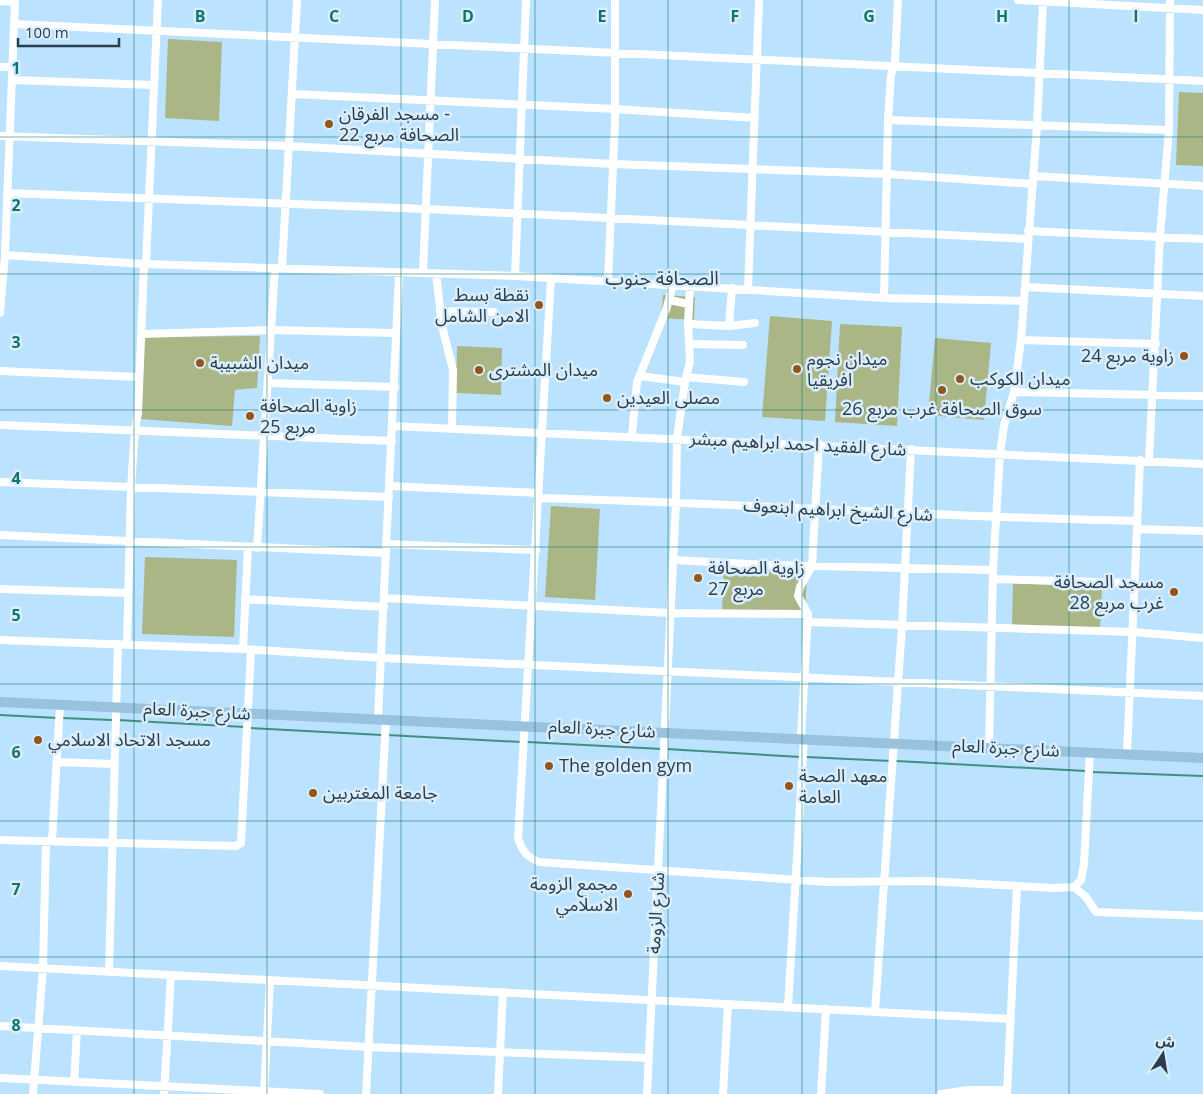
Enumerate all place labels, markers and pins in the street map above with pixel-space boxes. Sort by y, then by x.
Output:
place label: مسجد الفرقان - الصحافة مربع 22 [339,101,459,149]
marker: مسجد الفرقان - الصحافة مربع 22 [323,118,335,130]
place label: نقطة بسط الامن الشامل [435,282,529,327]
marker: نقطة بسط الامن الشامل [533,299,545,311]
place label: زاوية مربع 24 [1081,343,1174,370]
place label: ميدان نجوم افريقيا [807,346,888,391]
place label: ميدان الشبيبة [210,350,309,374]
marker: زاوية مربع 24 [1178,350,1190,362]
marker: ميدان الشبيبة [194,357,206,369]
place label: ميدان المشترى [489,357,598,381]
marker: ميدان نجوم افريقيا [791,363,803,375]
marker: ميدان المشترى [473,364,485,376]
place label: ميدان الكوكب [970,366,1071,390]
marker: ميدان الكوكب [954,373,966,385]
marker: سوق الصحافة غرب مربع 26 [936,384,948,396]
place label: مصلى العيدين [617,385,720,409]
marker: مصلى العيدين [601,392,613,404]
place label: زاوية الصحافة مربع 25 [260,393,357,441]
place label: سوق الصحافة غرب مربع 26 [842,396,1042,423]
marker: زاوية الصحافة مربع 25 [244,410,256,422]
place label: زاوية الصحافة مربع 27 [708,555,805,603]
place label: مسجد الصحافة غرب مربع 28 [1054,569,1164,617]
marker: زاوية الصحافة مربع 27 [692,572,704,584]
marker: مسجد الصحافة غرب مربع 28 [1168,586,1180,598]
place label: مسجد الاتحاد الاسلامي [48,727,211,753]
marker: مسجد الاتحاد الاسلامي [32,734,44,746]
place label: The golden gym [559,753,692,777]
marker: The golden gym [543,760,555,772]
place label: معهد الصحة العامة [799,763,887,808]
place label: جامعة المغتربين [323,780,438,804]
marker: معهد الصحة العامة [783,780,795,792]
marker: جامعة المغتربين [307,787,319,799]
place label: مجمع الزومة الاسلامي [530,871,618,918]
marker: مجمع الزومة الاسلامي [622,888,634,900]

